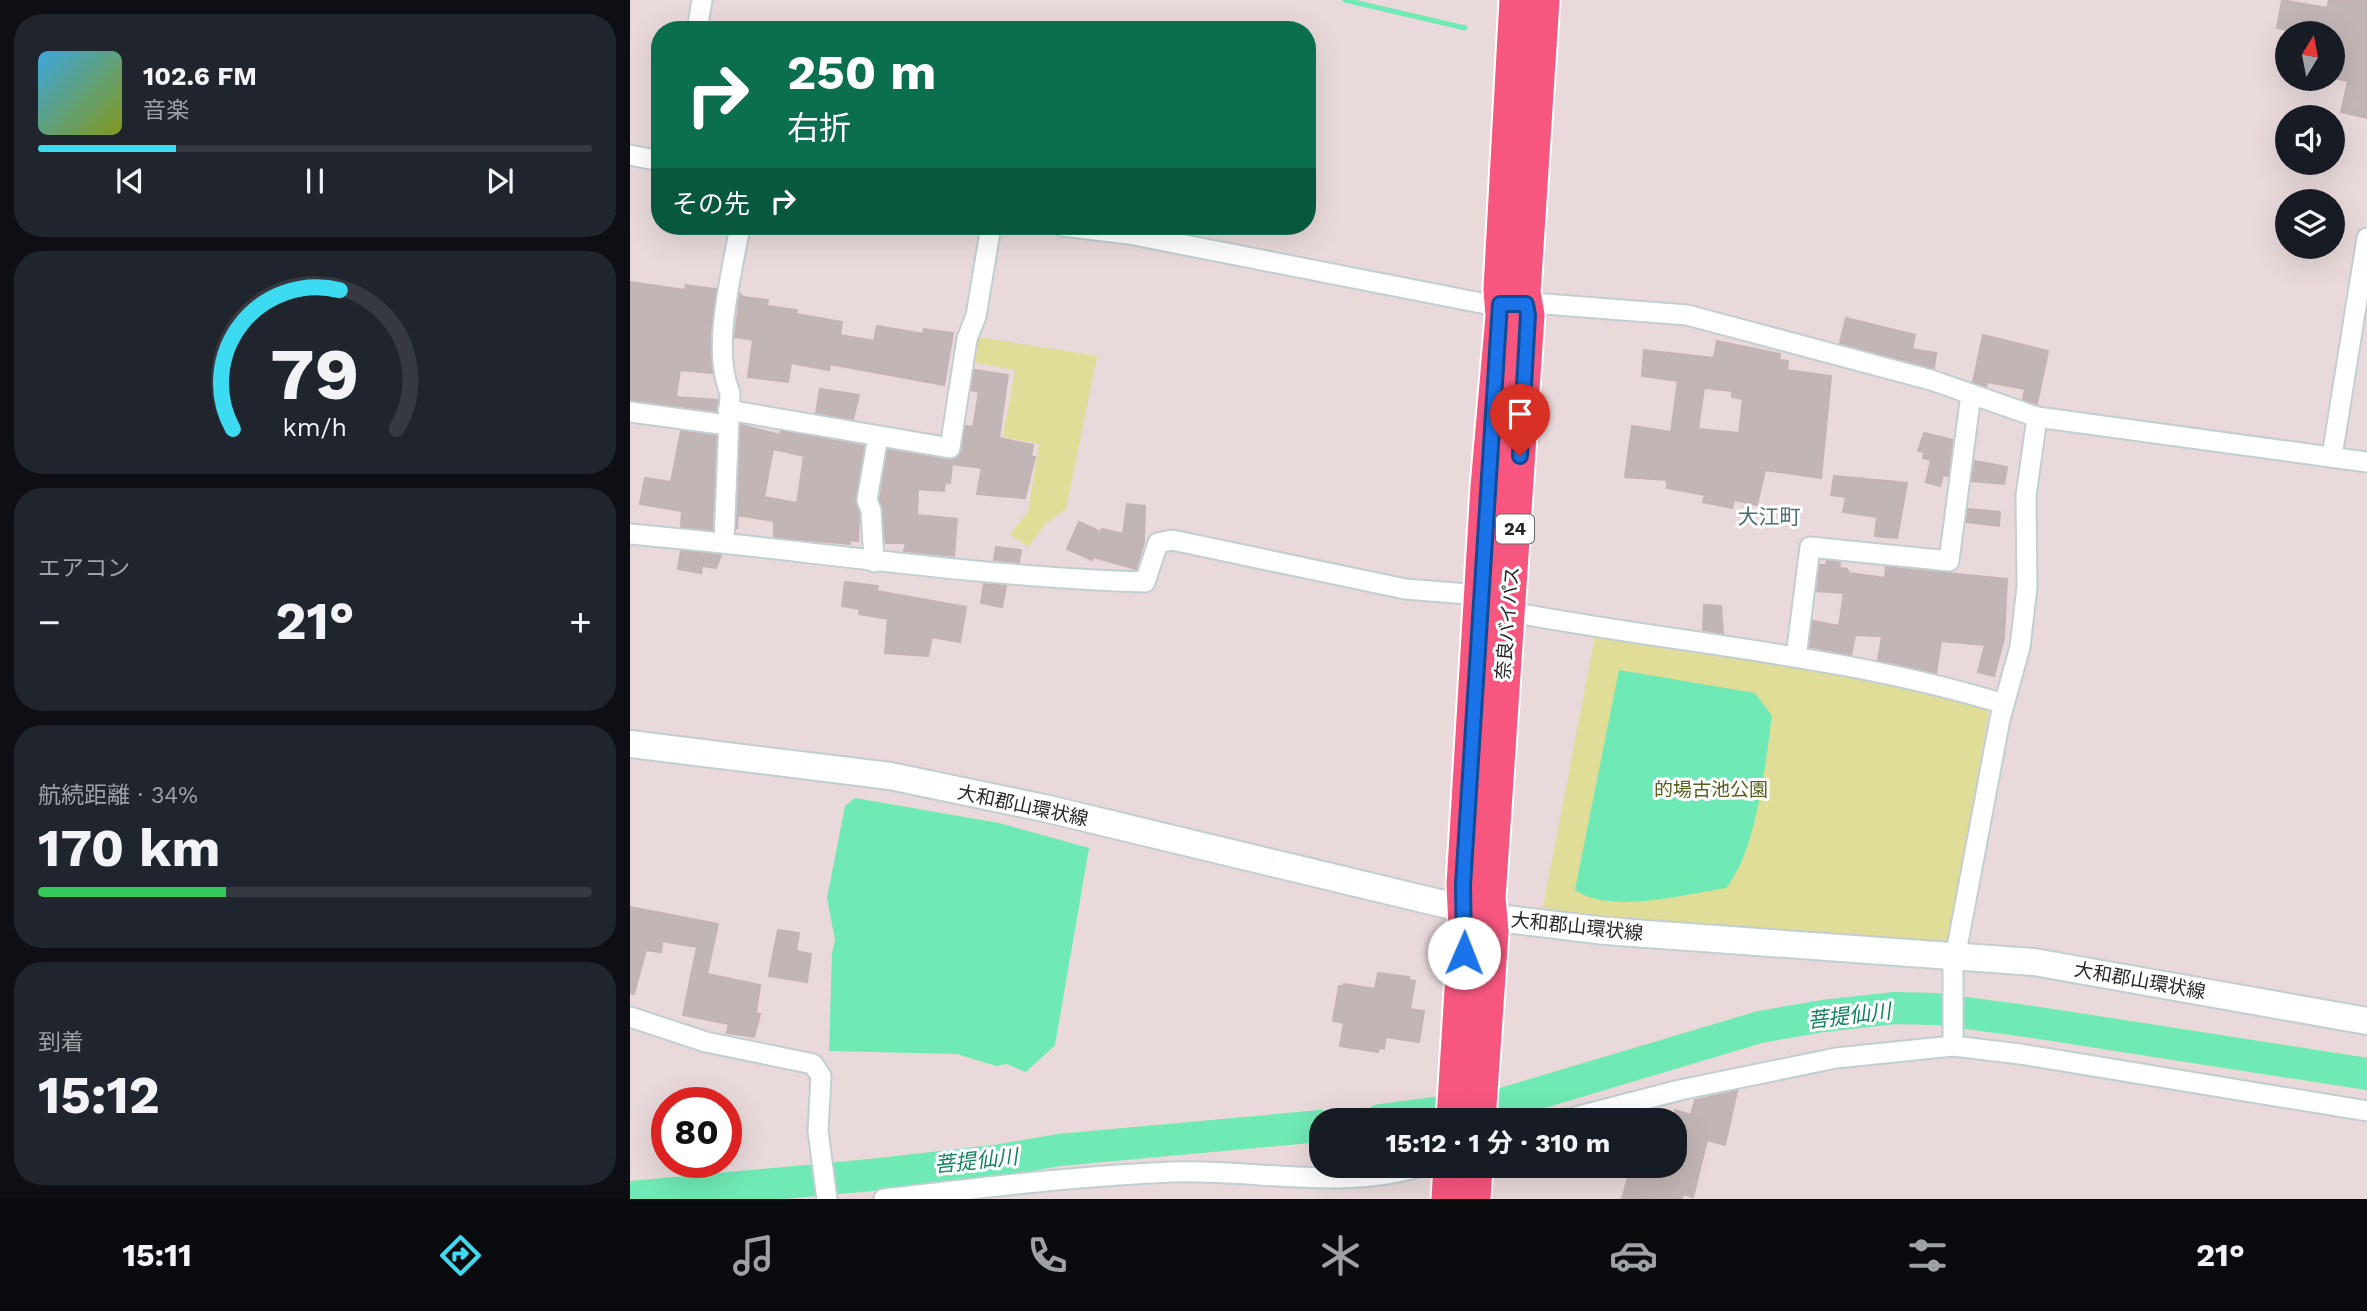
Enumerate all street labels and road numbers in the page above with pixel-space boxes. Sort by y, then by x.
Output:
road number: 24 [1496,514,1534,544]
street label: 奈良バイパス [1491,565,1524,681]
street label: 大和郡山環状線 [955,780,1090,831]
street label: 大和郡山環状線 [1510,908,1644,945]
street label: 大和郡山環状線 [2072,958,2207,1003]

